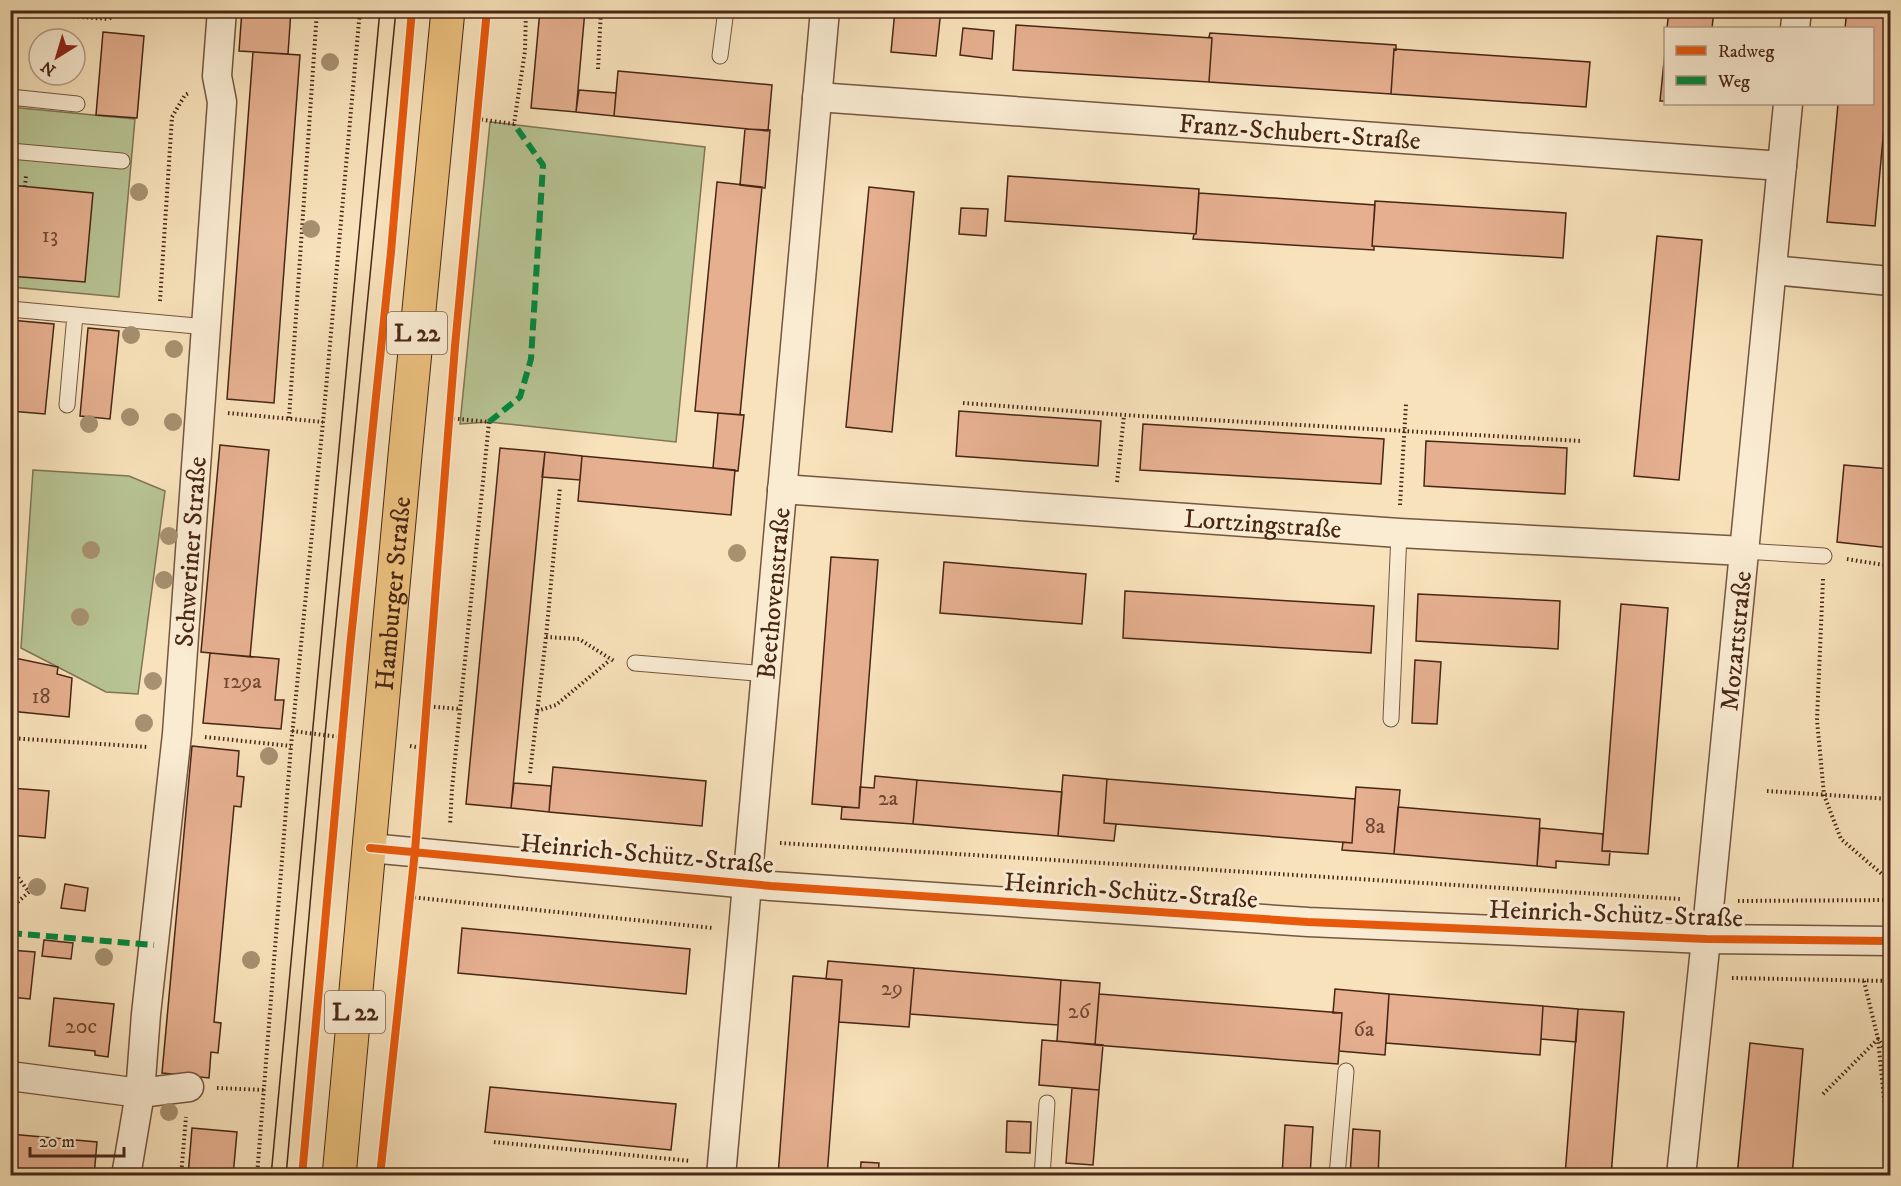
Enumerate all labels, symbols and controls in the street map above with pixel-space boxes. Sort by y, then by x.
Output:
north arrow [27,27,87,87]
legend [1664,27,1874,105]
text: Radweg [1718,41,1774,63]
text: N [37,56,60,80]
text: Weg [1717,71,1750,93]
street label: Franz-Schubert-Straße [1178,108,1422,158]
house number: 13 [42,222,58,249]
road number: L 22 [387,312,447,354]
street label: Schweriner Straße [168,455,215,648]
street label: Hamburger Straße [369,495,419,692]
street label: Lortzingstraße [1183,503,1343,547]
street label: Beethovenstraße [750,506,799,681]
street label: Mozartstraße [1713,569,1760,712]
house number: 129a [222,668,262,695]
house number: 18 [31,683,51,710]
house number: 2a [878,785,899,812]
house number: 8a [1365,813,1386,840]
street label: Heinrich-Schütz-Straße [519,827,775,882]
street label: Heinrich-Schütz-Straße [1003,866,1259,917]
street label: Heinrich-Schütz-Straße [1488,894,1744,935]
house number: 29 [881,975,903,1002]
road number: L 22 [325,991,385,1033]
house number: 26 [1068,998,1092,1025]
house number: 20c [65,1013,97,1040]
house number: 6a [1354,1016,1375,1043]
scale bar [30,1120,124,1158]
text: 20 m [39,1131,75,1153]

